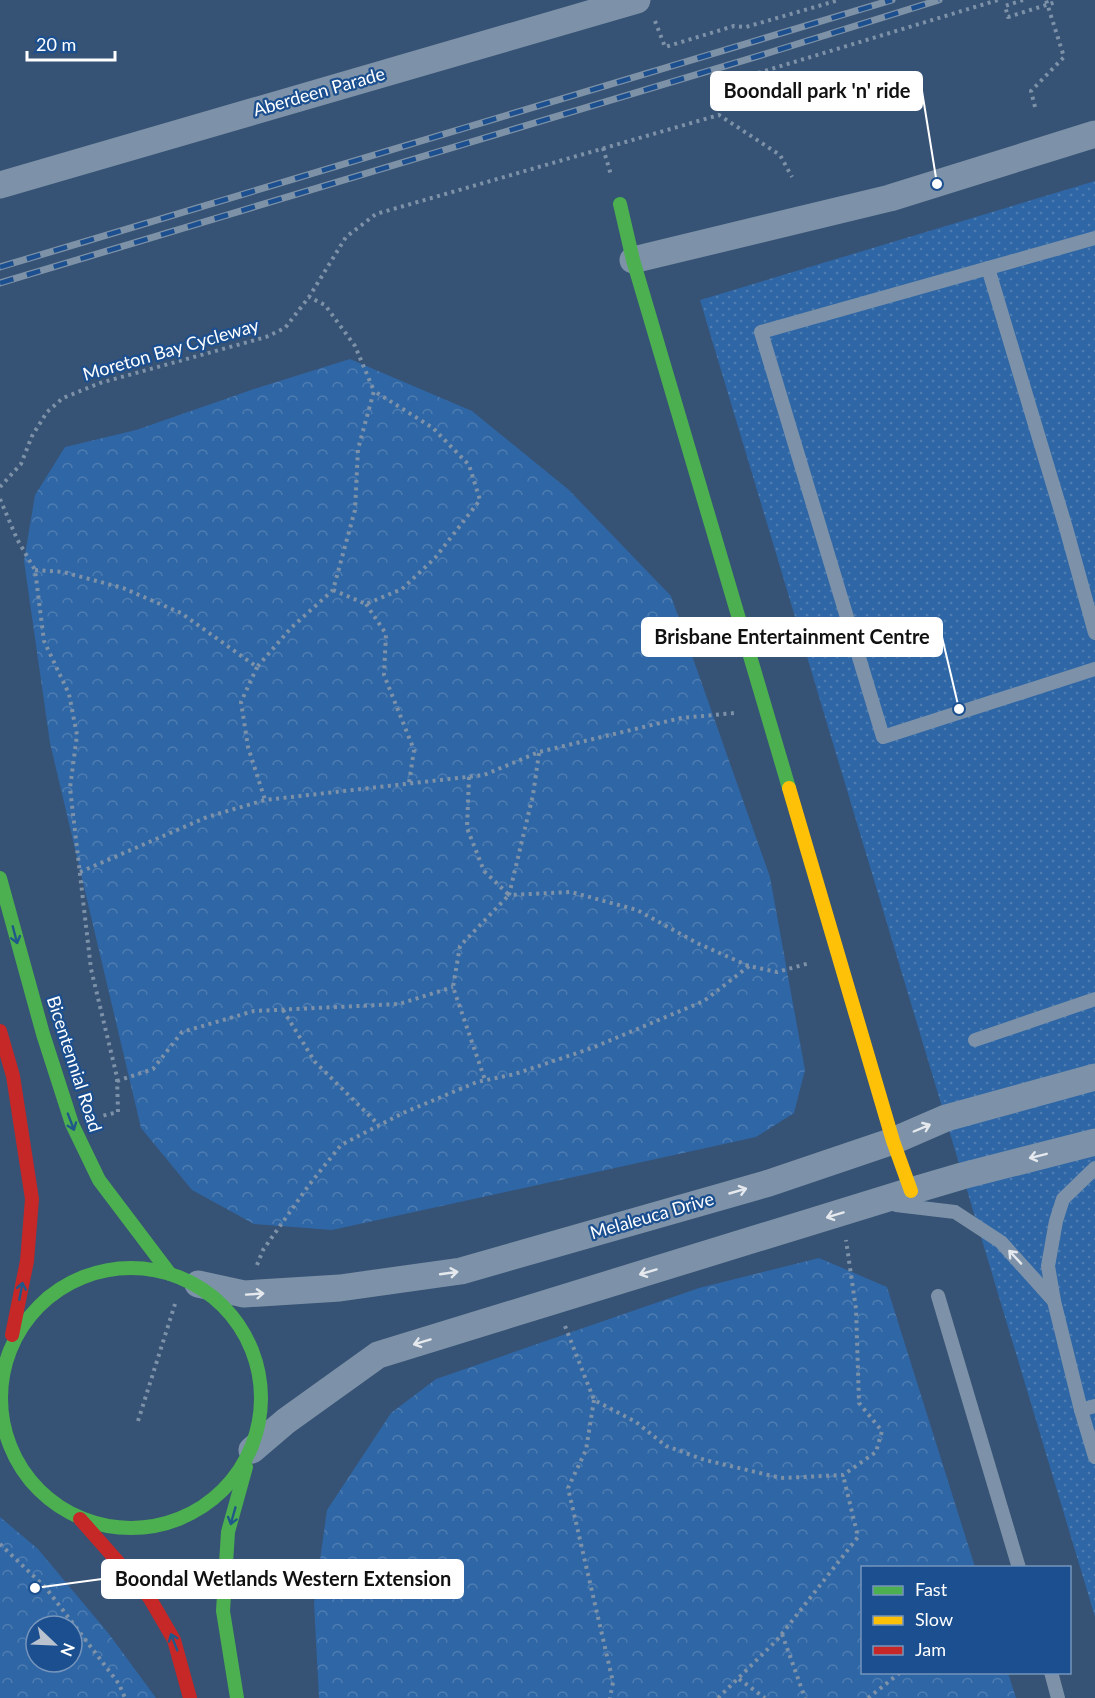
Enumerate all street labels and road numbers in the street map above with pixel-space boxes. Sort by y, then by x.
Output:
street label: Aberdeen Parade [250,62,387,120]
street label: Moreton Bay Cycleway [80,313,262,385]
street label: Bicentennial Road [43,993,107,1134]
street label: Melaleuca Drive [587,1187,716,1243]

